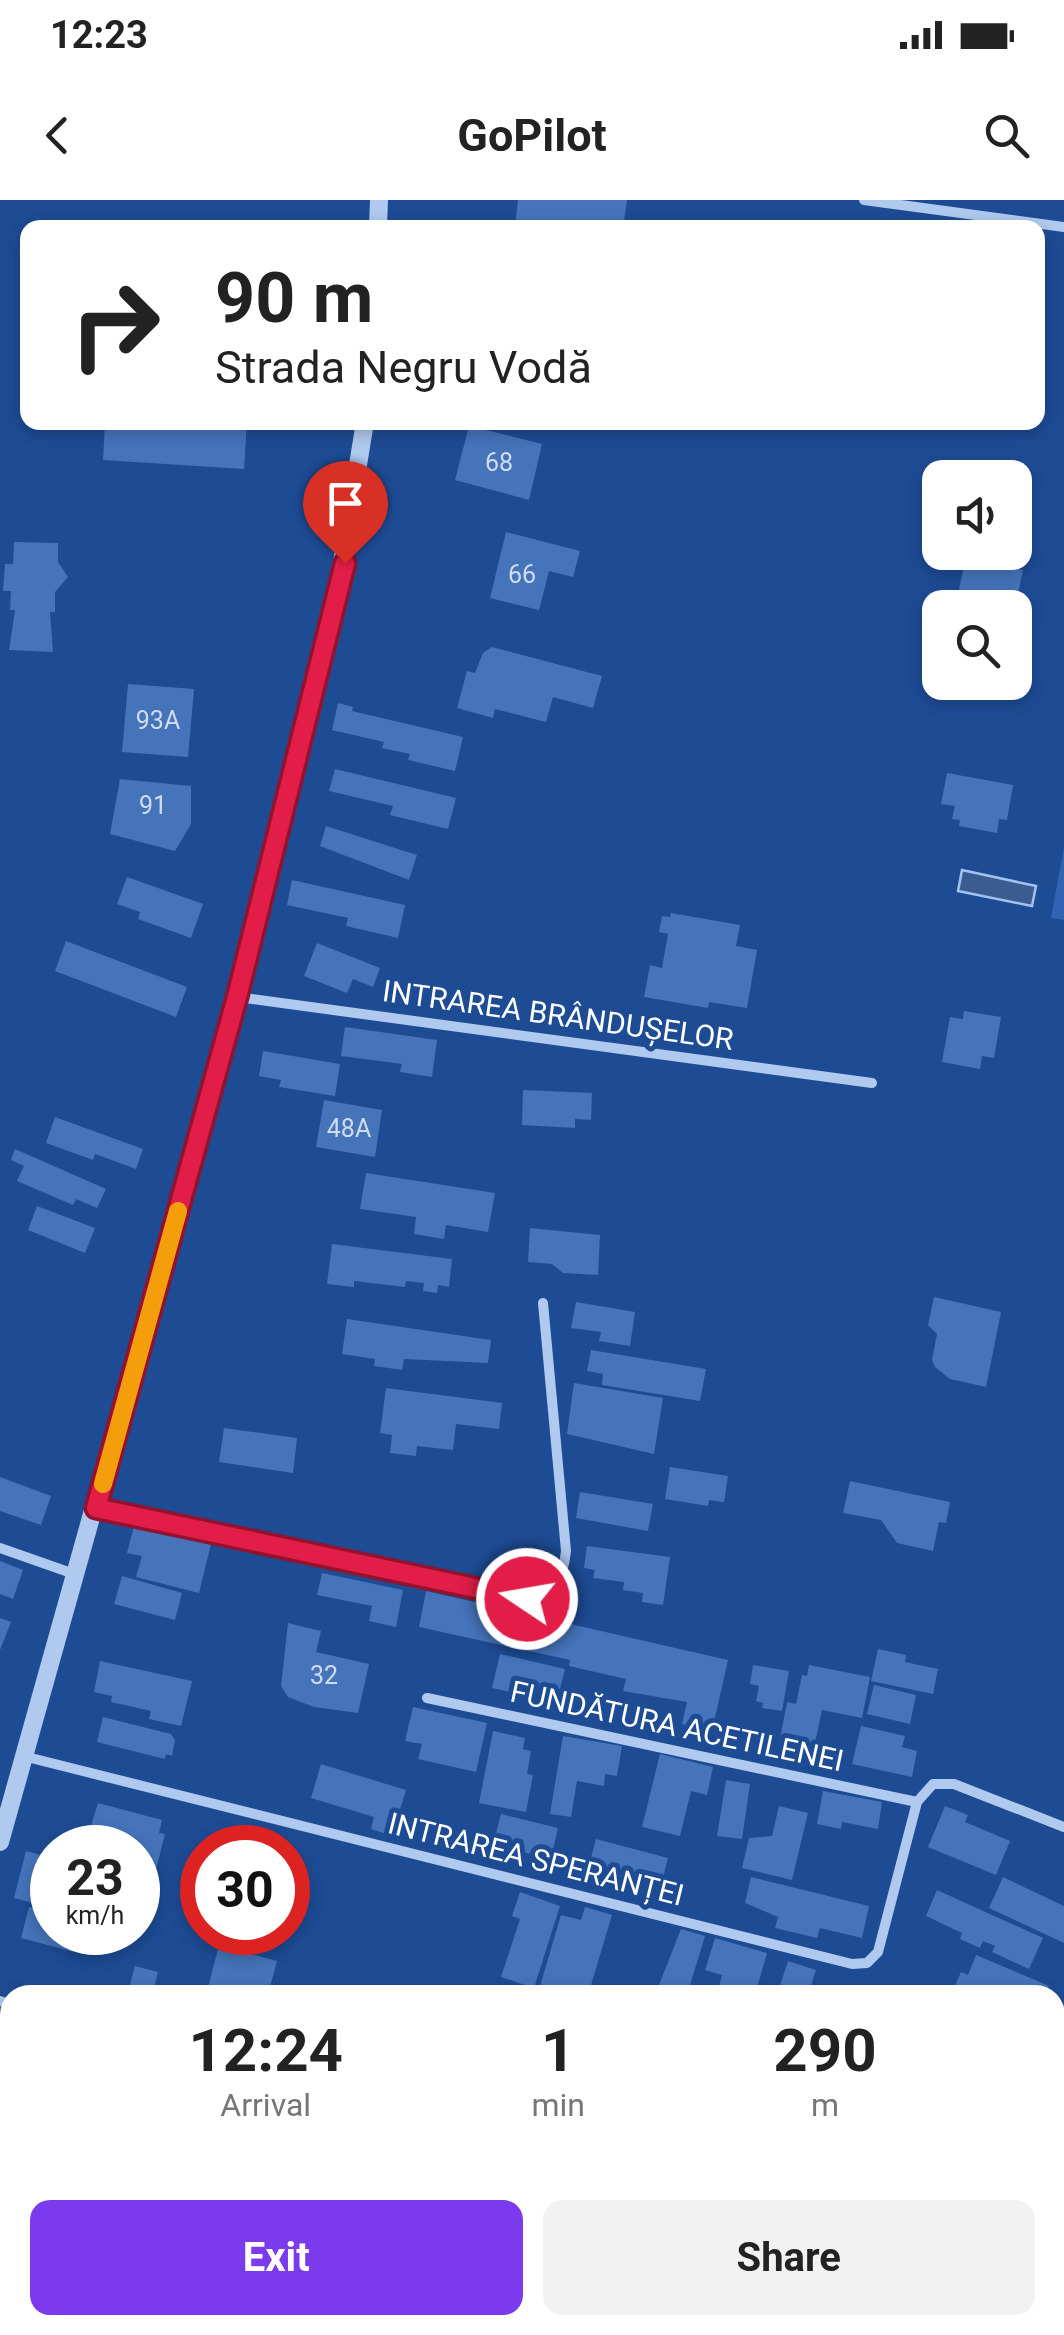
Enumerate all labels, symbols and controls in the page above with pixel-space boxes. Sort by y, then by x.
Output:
text: 12:23 [50,13,148,57]
icon: back [30,108,85,163]
icon: search [979,108,1034,163]
text: GoPilot [457,109,607,162]
text: 90 m [215,257,373,339]
icon: right [50,260,180,390]
text: Strada Negru Vodă [215,341,592,394]
house number: 68 [485,448,513,477]
map controls [922,460,1032,700]
button: sound [922,460,1032,570]
pin [303,461,388,564]
icon: arrive [318,476,373,531]
house number: 66 [508,560,536,589]
button: search [922,590,1032,700]
house number: 93A [136,706,180,735]
house number: 91 [139,791,167,820]
street label: INTRAREA BRÂNDUȘELOR [380,973,736,1058]
house number: 48A [327,1114,371,1143]
position arrow [475,1547,579,1651]
house number: 32 [310,1661,338,1690]
street label: FUNDĂTURA ACETILENEI [507,1674,847,1778]
street label: INTRAREA SPERANȚEI [384,1805,688,1914]
speed limit sign: 30 [180,1825,310,1955]
text: 23 [66,1849,124,1907]
text: km/h [66,1901,124,1930]
text: 12:24 [188,2015,343,2086]
text: 1 [541,2015,575,2086]
text: 290 [773,2015,877,2086]
text: Arrival [220,2086,311,2124]
text: min [531,2086,585,2124]
text: m [811,2086,839,2124]
button: Exit [30,2200,523,2315]
button: Share [543,2200,1035,2315]

